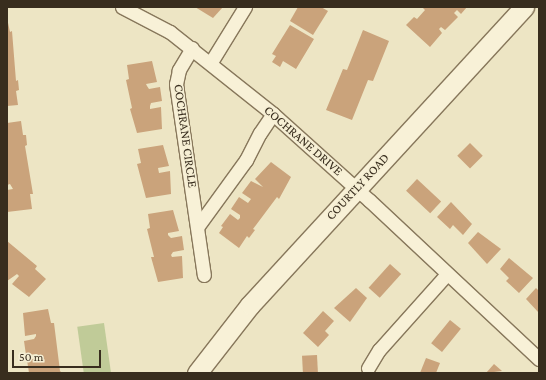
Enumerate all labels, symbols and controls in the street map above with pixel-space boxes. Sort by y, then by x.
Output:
street label: COCHRANE CIRCLE [170,83,200,189]
street label: COCHRANE DRIVE [261,103,345,179]
street label: COURTLY ROAD [323,150,393,224]
scale bar [14,342,103,368]
text: 50 m [19,350,43,364]

